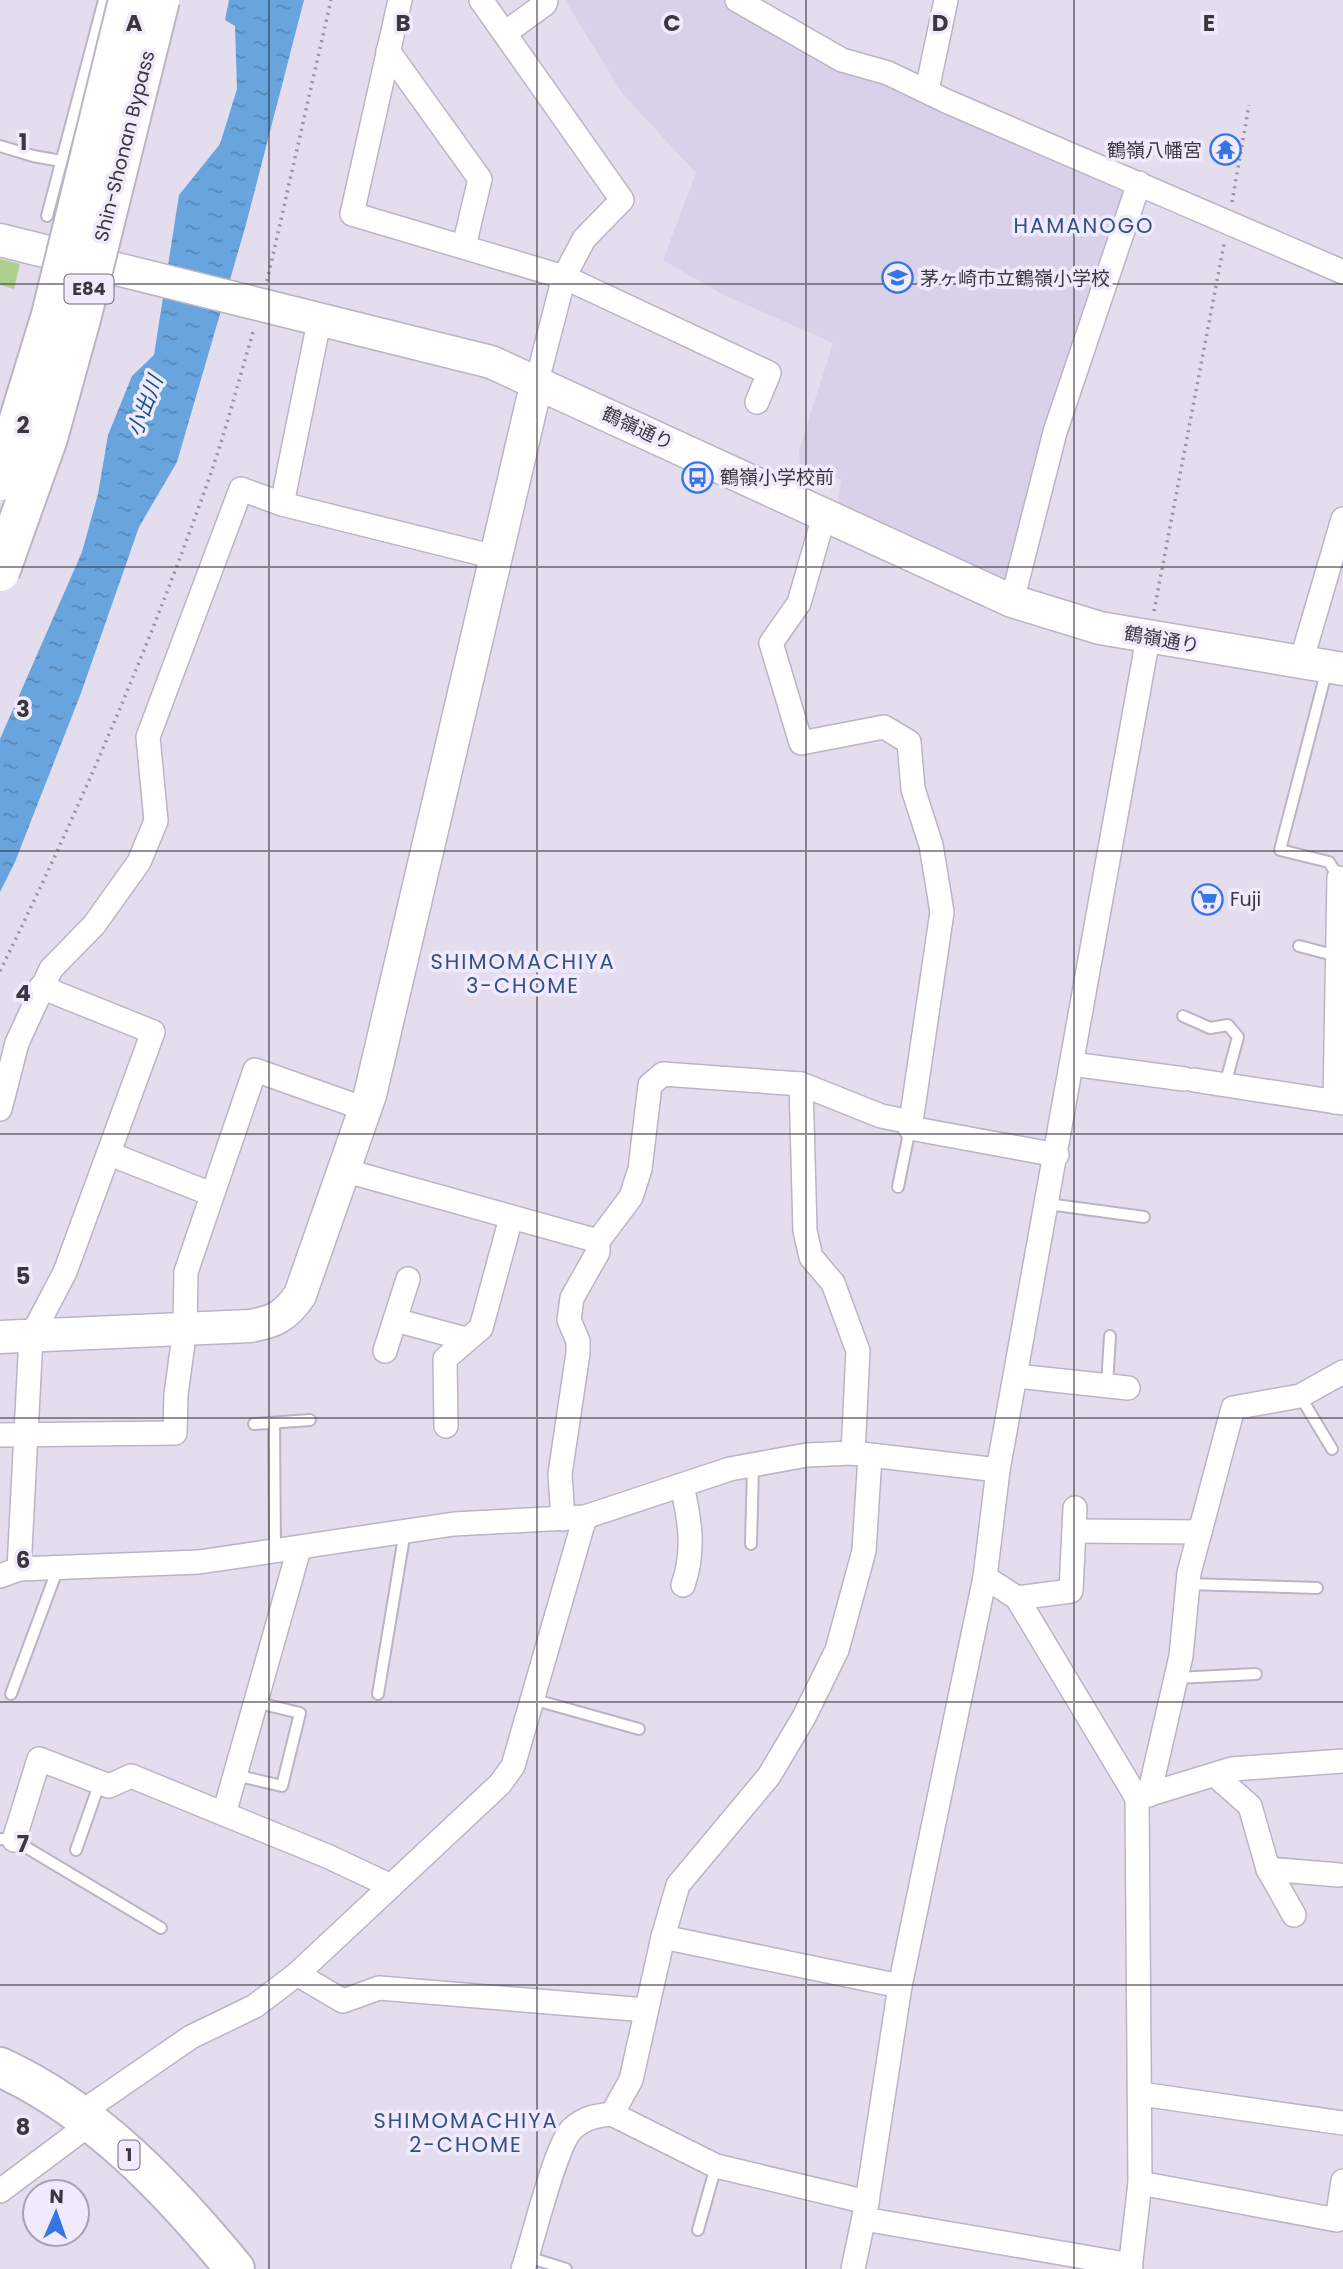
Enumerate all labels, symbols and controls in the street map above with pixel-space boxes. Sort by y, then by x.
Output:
text: A [126,7,143,39]
text: B [395,7,411,39]
text: C [663,7,681,39]
text: D [932,7,948,39]
text: E [1203,7,1215,39]
street label: Shin-Shonan Bypass [88,48,161,245]
text: 1 [19,126,27,158]
temple icon: 鶴嶺八幡宮 [1208,133,1242,167]
place label: 鶴嶺八幡宮 [1107,137,1202,164]
district label: HAMANOGO [1013,211,1155,240]
school or university icon: 茅ヶ崎市立鶴嶺小学校 [880,261,914,295]
place label: 茅ヶ崎市立鶴嶺小学校 [920,265,1110,292]
road number: E84 [64,274,114,304]
water label: 小出川 [120,369,170,440]
street label: 鶴嶺通り [598,400,678,457]
text: 2 [16,409,30,441]
bus stop icon: 鶴嶺小学校前 [680,460,714,494]
place label: 鶴嶺小学校前 [720,464,834,491]
street label: 鶴嶺通り [1122,620,1202,659]
text: 3 [16,693,30,725]
supermarket icon: Fuji [1190,882,1224,916]
place label: Fuji [1230,886,1261,913]
district label: SHIMOMACHIYA 3-CHOME [430,947,616,1000]
text: 4 [15,977,31,1009]
text: 5 [16,1260,30,1292]
text: 6 [16,1544,30,1576]
text: 7 [17,1828,29,1860]
district label: SHIMOMACHIYA 2-CHOME [373,2106,559,2159]
text: 8 [16,2111,30,2143]
road number: 1 [118,2140,140,2169]
north arrow [21,2178,91,2248]
text: N [49,2183,64,2210]

